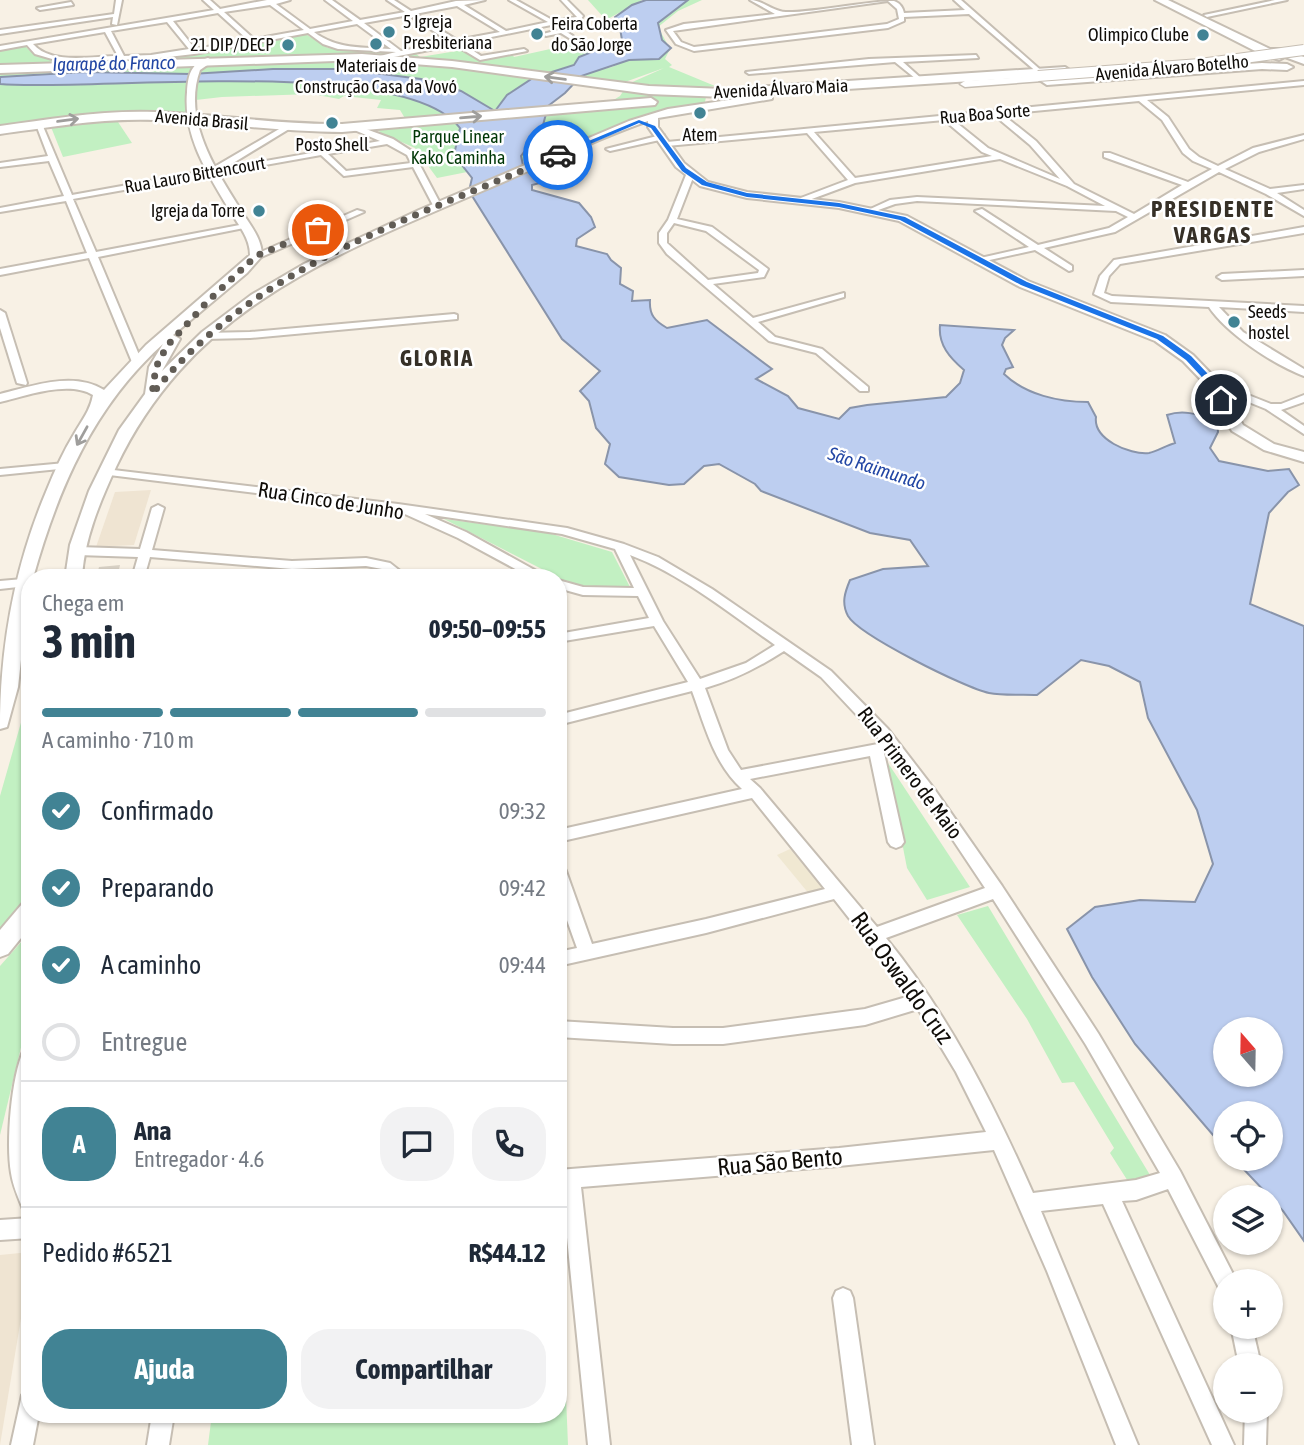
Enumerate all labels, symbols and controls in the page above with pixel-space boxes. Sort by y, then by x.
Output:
place label: 5 Igreja Presbiteriana [403,11,492,53]
place label: Feira Coberta do São Jorge [551,13,638,55]
marker: 5 Igreja Presbiteriana [381,24,397,40]
place label: Olimpico Clube [1088,24,1189,45]
marker: Feira Coberta do São Jorge [529,26,545,42]
marker: Olimpico Clube [1195,27,1211,43]
place label: 21 DIP/DECP [190,34,274,55]
marker: Materiais de Construção Casa da Vovó [368,36,384,52]
marker: 21 DIP/DECP [280,37,296,53]
street label: Avenida Álvaro Botelho [1094,50,1250,85]
water label: Igarapé do Franco [52,51,176,75]
place label: Materiais de Construção Casa da Vovó [295,55,457,97]
one-way arrow [544,71,566,84]
street label: Avenida Álvaro Maia [713,74,849,103]
street label: Rua Boa Sorte [939,99,1031,128]
street label: Avenida Brasil [155,105,250,134]
marker: Atem [692,105,708,121]
one-way arrow [460,110,482,123]
one-way arrow [56,114,78,127]
marker: Posto Shell [324,115,340,131]
courier [523,120,593,190]
place label: Atem [683,124,717,145]
park label: Parque Linear Kako Caminha [411,126,505,168]
place label: Posto Shell [295,134,369,155]
icon: car [539,136,577,174]
street label: Rua Lauro Bittencourt [123,152,267,197]
district label: PRESIDENTE VARGAS [1151,196,1275,248]
place label: Igreja da Torre [151,200,245,221]
pin [288,200,348,260]
marker: Igreja da Torre [251,203,267,219]
icon: bag [299,211,337,249]
place label: Seeds hostel [1248,301,1290,343]
marker: Seeds hostel [1226,314,1242,330]
district label: GLORIA [400,345,474,371]
pin [1191,370,1251,430]
icon: home [1202,381,1240,419]
one-way arrow [75,425,88,446]
water label: São Raimundo [825,442,929,494]
street label: Rua Cinco de Junho [256,477,406,523]
text: Chega em [42,590,124,616]
text: 09:50–09:55 [429,614,546,644]
text: 3 min [42,615,136,668]
street label: Rua Primero de Maio [853,702,968,843]
text: A caminho · 710 m [42,727,194,753]
icon: check [42,792,80,830]
text: Confirmado [101,796,214,826]
text: 09:32 [499,798,546,824]
icon: check [42,869,80,907]
text: Preparando [101,873,214,903]
text: 09:42 [499,875,546,901]
street label: Rua Oswaldo Cruz [846,907,959,1049]
icon: check [42,946,80,984]
text: A caminho [101,950,201,980]
text: 09:44 [499,952,546,978]
north arrow [1213,1017,1283,1087]
map controls [1213,1017,1283,1423]
text: Entregue [101,1027,187,1057]
button: locate [1213,1101,1283,1171]
button: chat [380,1107,454,1181]
button: phone [472,1107,546,1181]
text: Ana [134,1116,171,1146]
text: A [73,1129,85,1159]
street label: Rua São Bento [716,1143,844,1180]
text: Entregador · 4.6 [134,1146,264,1172]
button: layers [1213,1185,1283,1255]
text: Pedido #6521 [42,1238,173,1268]
text: R$44.12 [469,1238,546,1268]
button: + [1213,1269,1283,1339]
button: Ajuda [42,1329,287,1409]
button: Compartilhar [301,1329,546,1409]
button: − [1213,1353,1283,1423]

